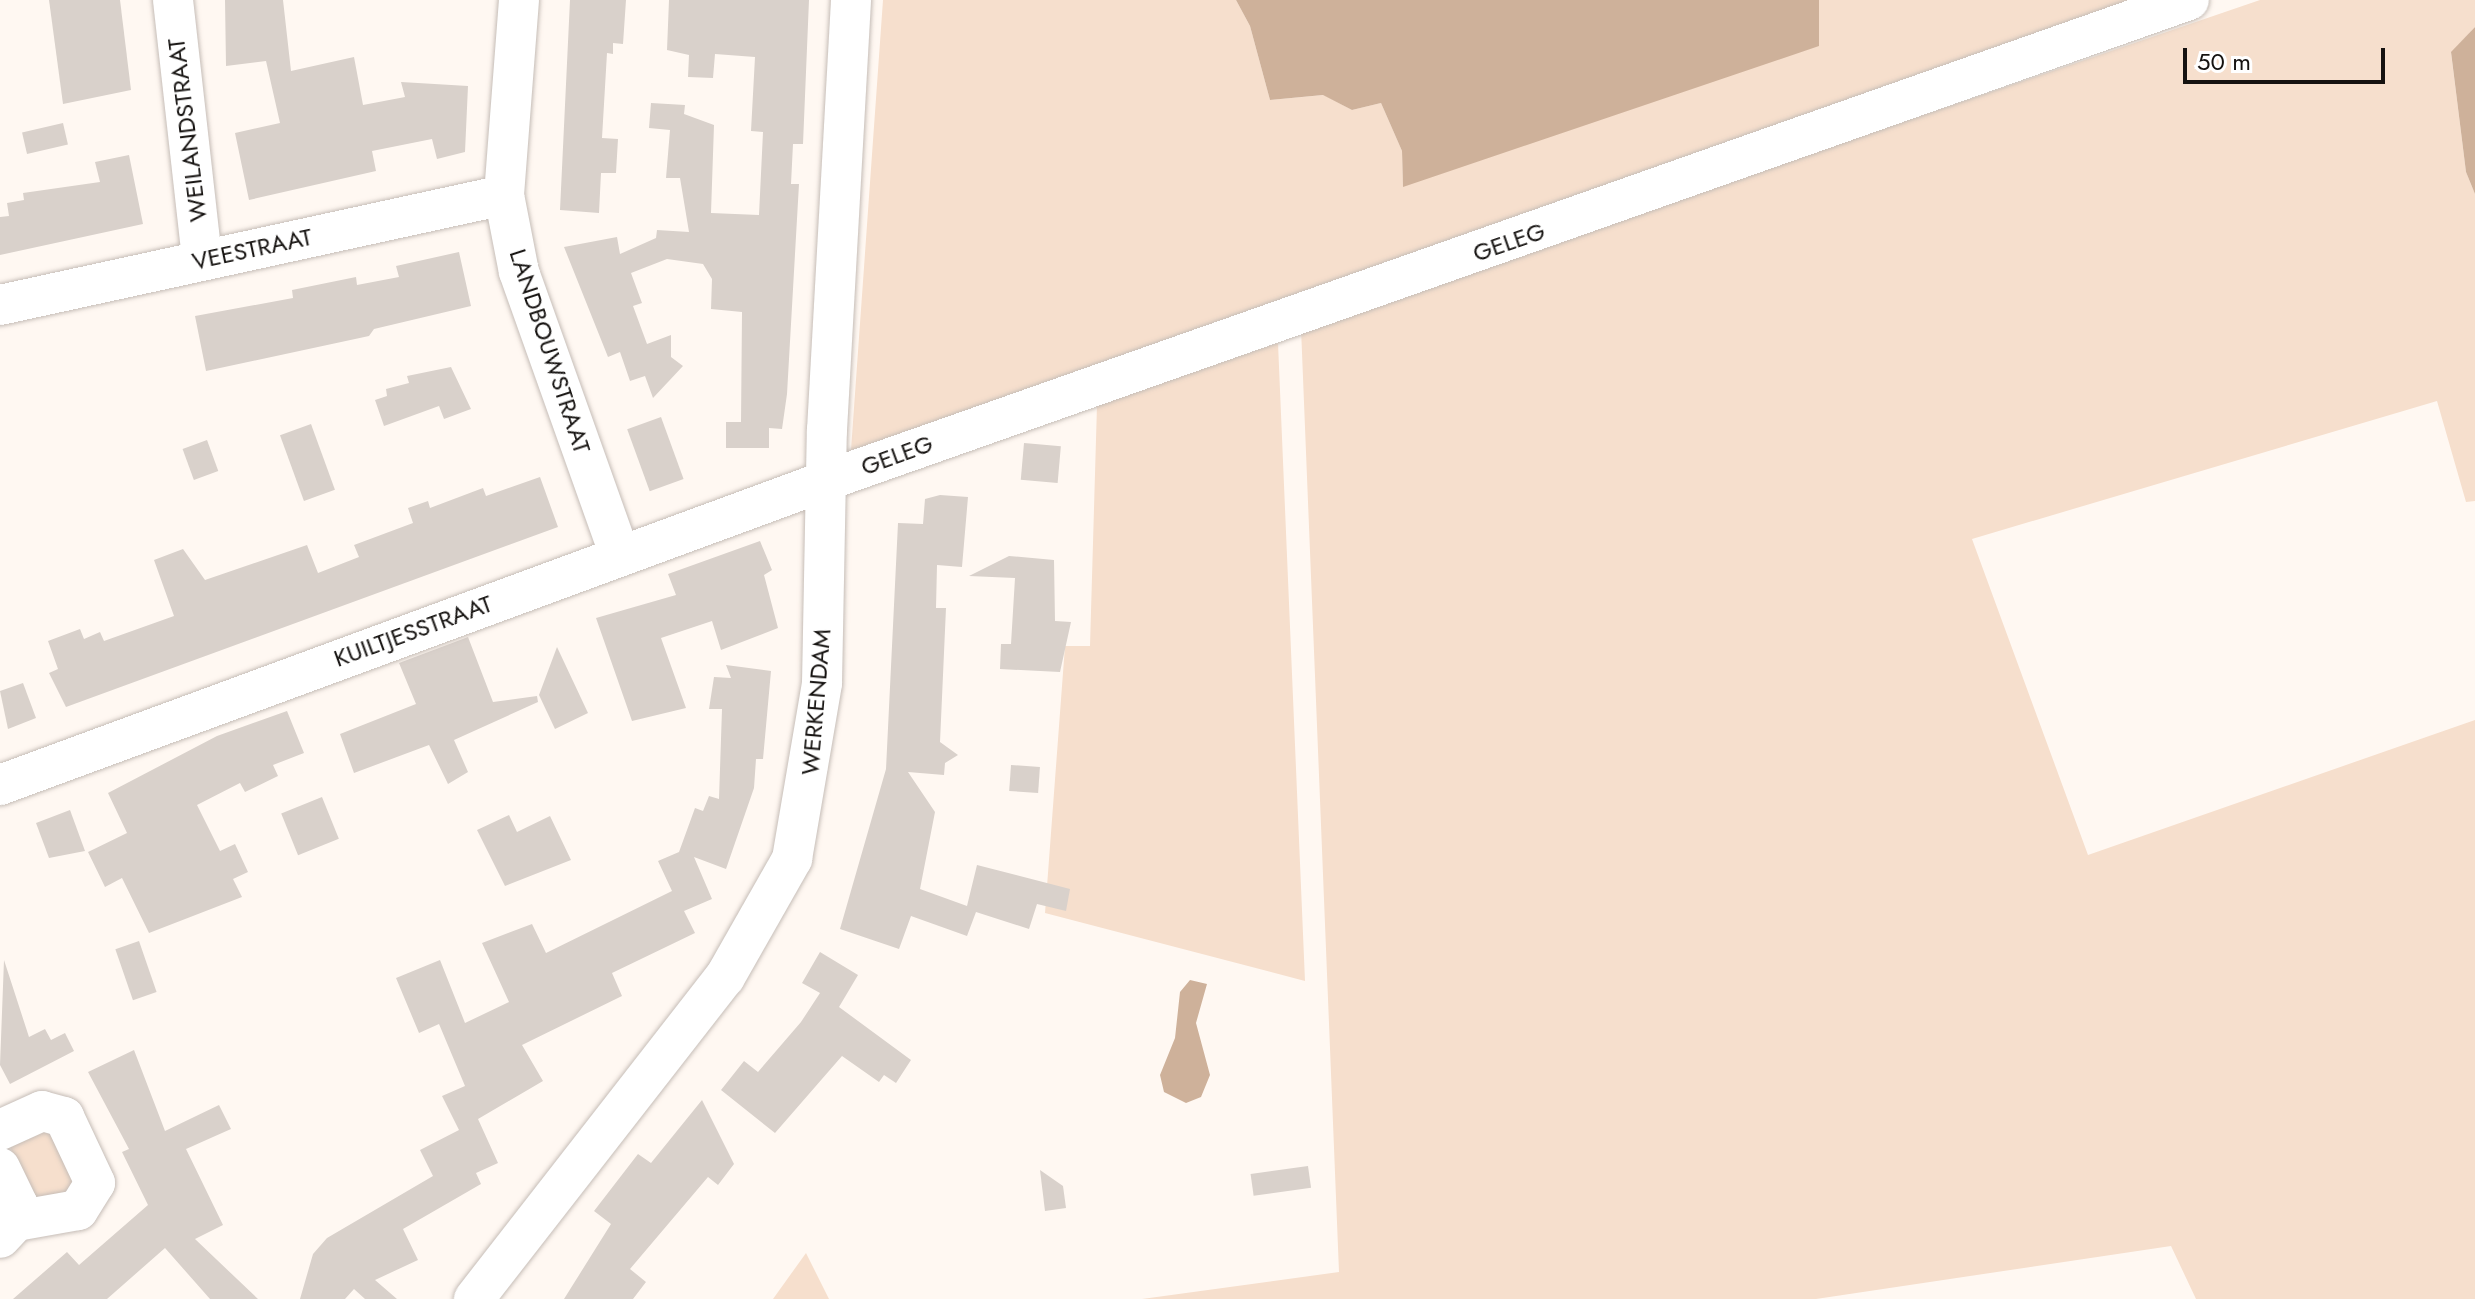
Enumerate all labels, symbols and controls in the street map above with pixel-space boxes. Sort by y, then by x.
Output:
scale bar [2187,32,2389,82]
street label: WEILANDSTRAAT [161,37,213,223]
text: 50 m [2197,44,2251,79]
street label: GELEG [1469,216,1549,268]
street label: VEESTRAAT [189,222,315,276]
street label: LANDBOUWSTRAAT [503,245,597,457]
street label: GELEG [857,429,937,481]
street label: KUILTJESSTRAAT [330,589,496,673]
street label: WERKENDAM [795,628,837,776]

